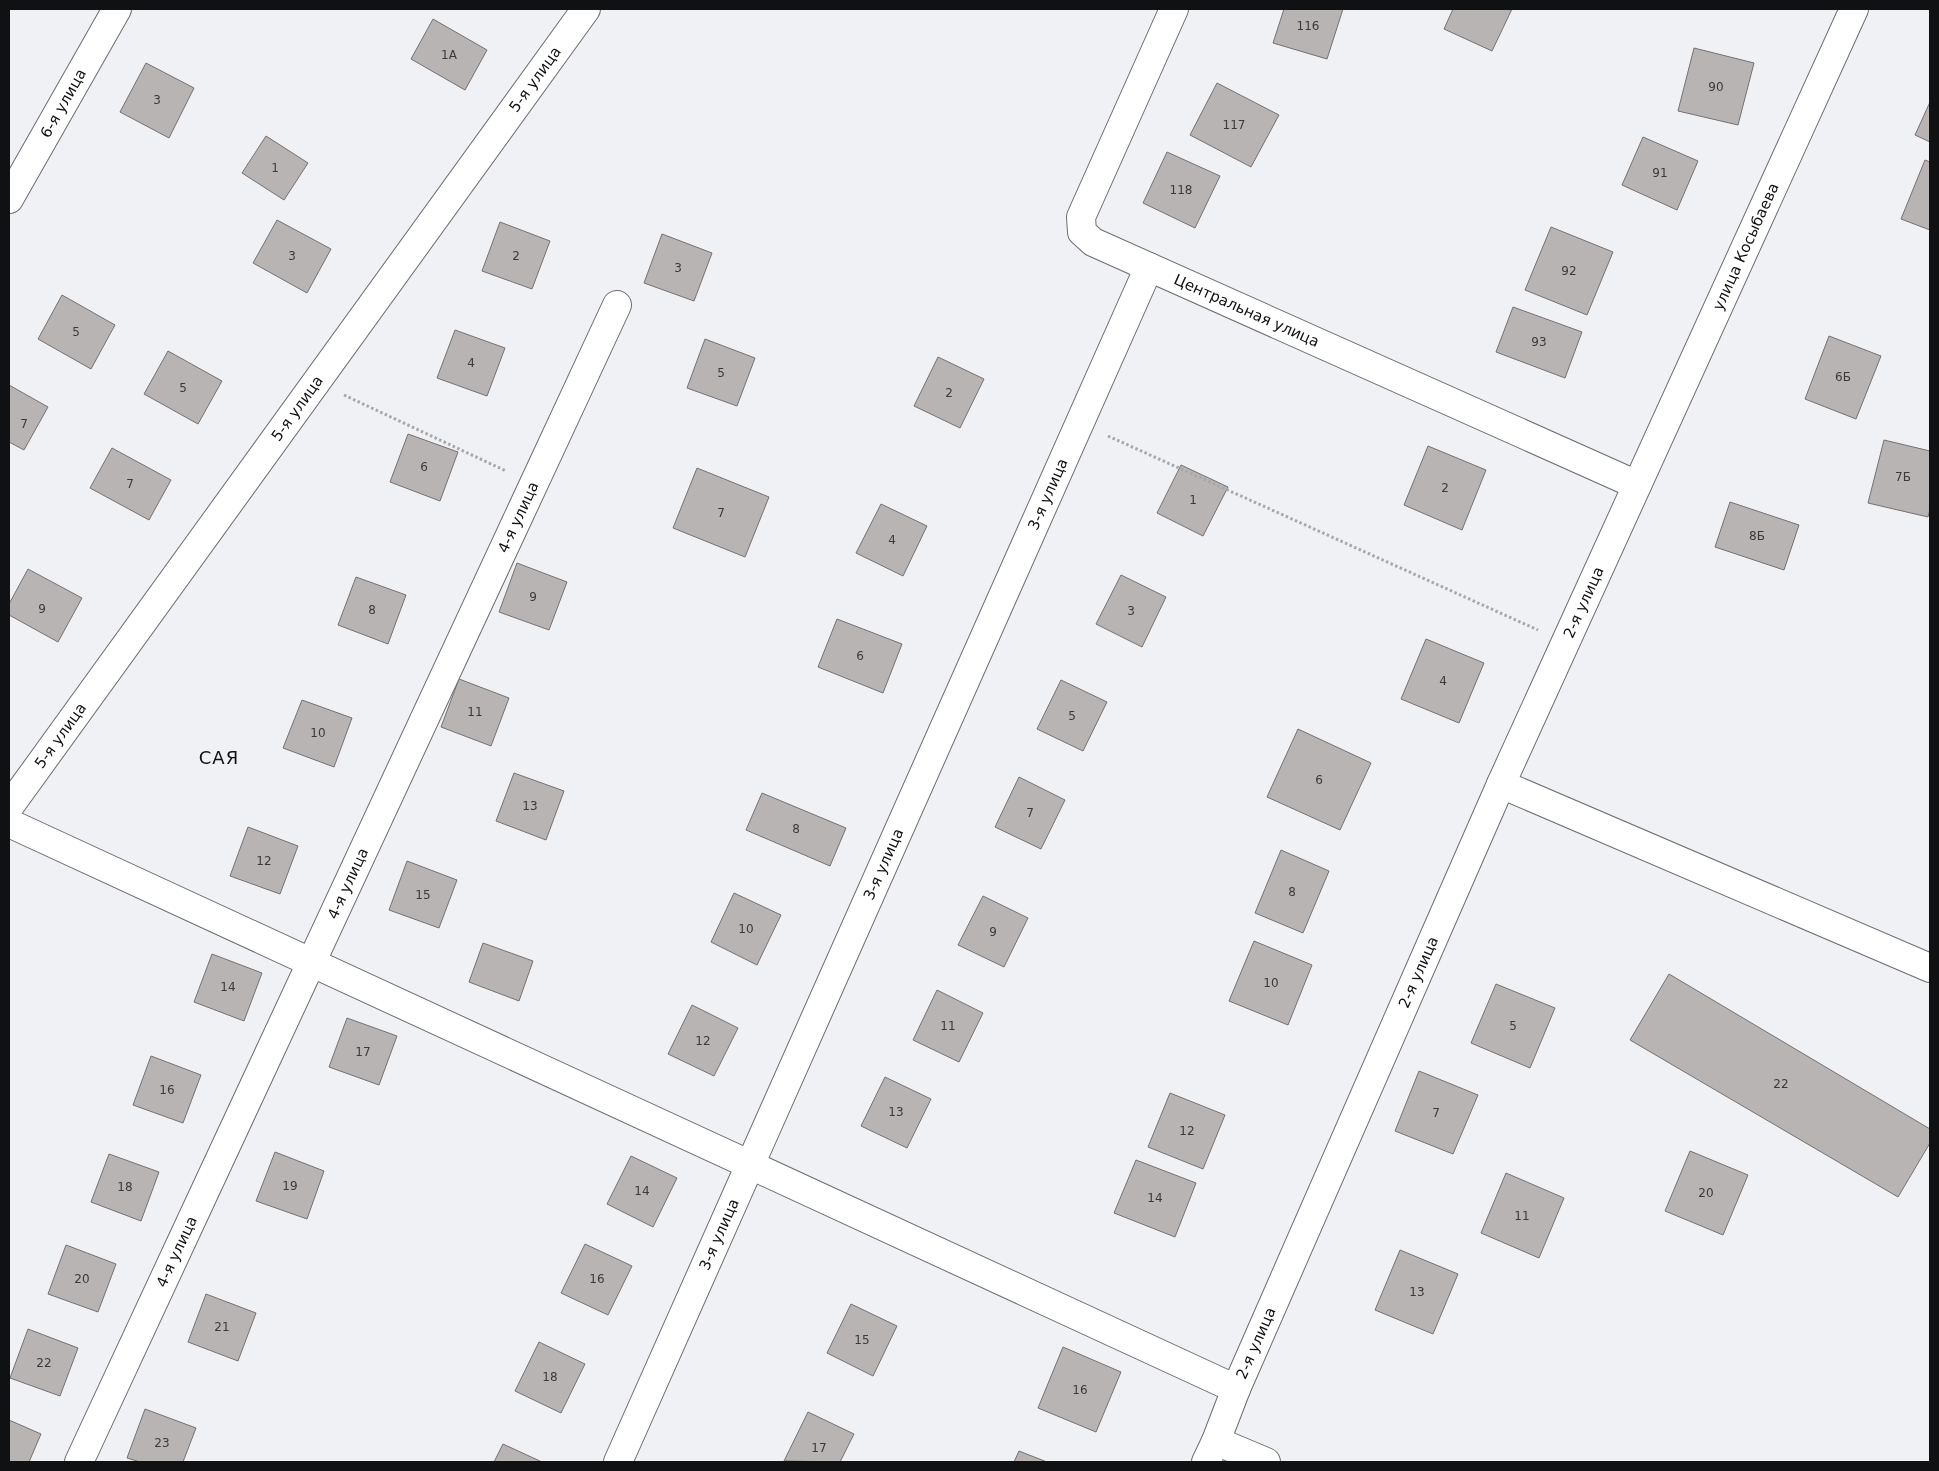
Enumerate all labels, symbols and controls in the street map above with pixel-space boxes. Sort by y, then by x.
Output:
house number: 116 [1297,19,1319,33]
street label: 5-я улица [505,43,565,116]
house number: 1А [441,48,458,62]
street label: 6-я улица [37,66,90,141]
house number: 90 [1708,80,1724,94]
house number: 3 [153,93,161,107]
house number: 117 [1223,118,1245,132]
house number: 1 [271,161,279,175]
house number: 91 [1652,166,1668,180]
street label: улица Косыбаева [1709,180,1783,313]
house number: 118 [1170,183,1192,197]
house number: 3 [288,249,296,263]
house number: 2 [512,249,520,263]
house number: 3 [674,261,682,275]
house number: 92 [1561,264,1577,278]
street label: Центральная улица [1171,270,1322,351]
house number: 5 [72,325,80,339]
house number: 93 [1531,335,1547,349]
house number: 4 [467,356,475,370]
house number: 5 [717,366,725,380]
house number: 6Б [1835,370,1851,384]
street label: 5-я улица [268,372,327,445]
house number: 5 [179,381,187,395]
house number: 2 [945,386,953,400]
house number: 7 [20,417,28,431]
street label: 3-я улица [1024,456,1072,533]
house number: 6 [420,460,428,474]
house number: 7Б [1895,470,1911,484]
house number: 7 [126,477,134,491]
street label: 4-я улица [494,479,543,556]
house number: 2 [1441,481,1449,495]
house number: 1 [1189,493,1197,507]
house number: 7 [717,506,725,520]
house number: 8Б [1749,529,1765,543]
house number: 4 [888,533,896,547]
street label: 2-я улица [1560,564,1608,641]
house number: 9 [529,590,537,604]
house number: 9 [38,602,46,616]
house number: 8 [368,603,376,617]
house number: 3 [1127,604,1135,618]
house number: 6 [856,649,864,663]
house number: 4 [1439,674,1447,688]
street label: 5-я улица [31,699,90,772]
house number: 11 [467,705,483,719]
house number: 5 [1068,709,1076,723]
house number: 10 [310,726,326,740]
district label: САЯ [199,747,239,768]
house number: 6 [1315,773,1323,787]
house number: 13 [522,799,538,813]
house number: 7 [1026,806,1034,820]
house number: 8 [792,822,800,836]
street label: 3-я улица [860,826,907,903]
street label: 4-я улица [324,845,372,922]
house number: 12 [256,854,272,868]
house number: 8 [1288,885,1296,899]
house number: 15 [415,888,431,902]
house number: 10 [738,922,754,936]
house number: 9 [989,925,997,939]
street label: 2-я улица [1395,934,1442,1011]
house number: 10 [1263,976,1279,990]
house number: 14 [220,980,236,994]
house number: 11 [940,1019,956,1033]
house number: 5 [1509,1019,1517,1033]
house number: 12 [695,1034,711,1048]
house number: 17 [355,1045,371,1059]
house number: 22 [1773,1077,1789,1091]
house number: 16 [159,1083,175,1097]
house number: 13 [888,1105,904,1119]
house number: 7 [1432,1106,1440,1120]
house number: 12 [1179,1124,1195,1138]
house number: 19 [282,1179,298,1193]
house number: 18 [117,1180,133,1194]
house number: 14 [634,1184,650,1198]
house number: 20 [1698,1186,1714,1200]
house number: 14 [1147,1191,1163,1205]
street label: 3-я улица [695,1196,743,1273]
house number: 11 [1514,1209,1530,1223]
street label: 4-я улица [153,1213,201,1290]
house number: 20 [74,1272,90,1286]
house number: 16 [589,1272,605,1286]
house number: 13 [1409,1285,1425,1299]
street label: 2-я улица [1232,1305,1280,1382]
house number: 21 [214,1320,230,1334]
house number: 15 [854,1333,870,1347]
house number: 22 [36,1356,52,1370]
house number: 18 [542,1370,558,1384]
house number: 16 [1072,1383,1088,1397]
house number: 23 [154,1436,170,1450]
house number: 17 [811,1441,827,1455]

